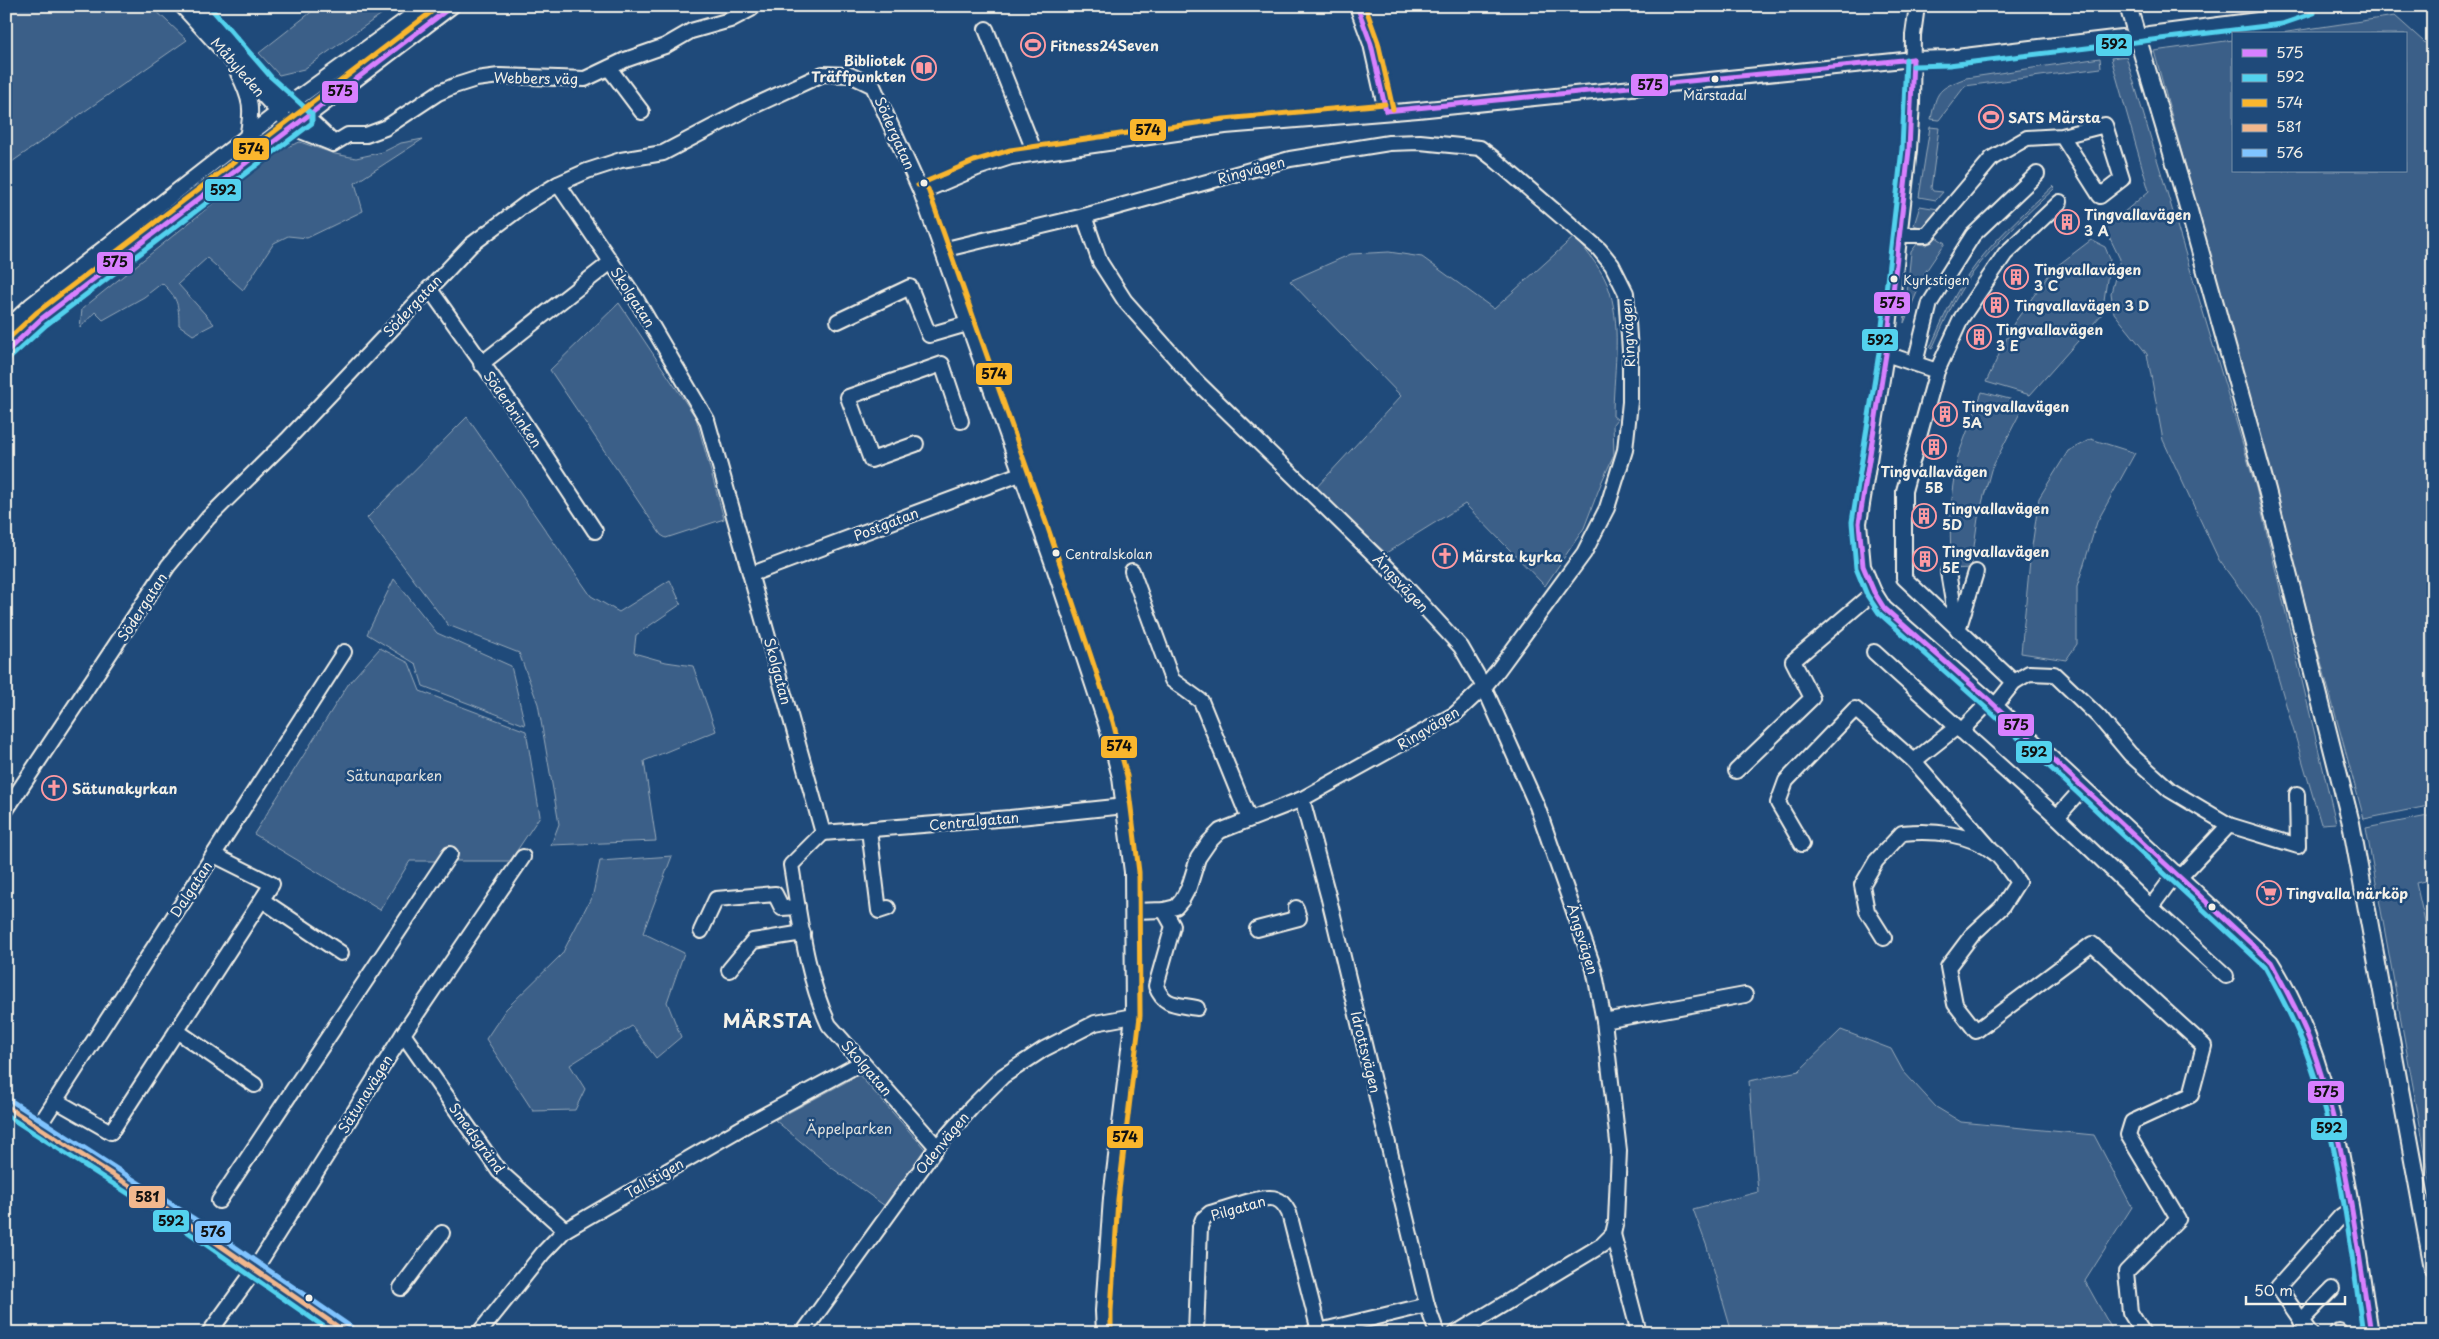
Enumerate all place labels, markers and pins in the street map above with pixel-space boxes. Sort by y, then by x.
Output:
sports icon: Fitness24Seven [1020,32,1046,58]
place label: Fitness24Seven [1050,35,1159,56]
place label: Bibliotek Träffpunkten [811,50,907,87]
library icon: Bibliotek Träffpunkten [911,55,937,81]
marker: Märstadal [1710,74,1720,84]
place label: Märstadal [1683,85,1747,104]
sports icon: SATS Märsta [1978,104,2004,130]
place label: SATS Märsta [2008,107,2101,128]
unlabelled marker [919,178,929,188]
place label: Tingvallavägen 3 A [2084,204,2191,241]
building icon: Tingvallavägen 3 A [2054,209,2080,235]
place label: Tingvallavägen 3 C [2034,259,2141,296]
building icon: Tingvallavägen 3 C [2003,264,2029,290]
place label: Kyrkstigen [1903,270,1970,289]
marker: Kyrkstigen [1889,274,1899,284]
building icon: Tingvallavägen 3 D [1983,292,2009,318]
place label: Tingvallavägen 3 D [2014,295,2149,316]
place label: Tingvallavägen 3 E [1996,319,2103,356]
building icon: Tingvallavägen 3 E [1966,324,1992,350]
place label: Tingvallavägen 5A [1962,396,2069,433]
building icon: Tingvallavägen 5A [1932,401,1958,427]
building icon: Tingvallavägen 5B [1921,434,1947,460]
place label: Tingvallavägen 5B [1880,461,1988,498]
place label: Tingvallavägen 5D [1942,498,2049,535]
building icon: Tingvallavägen 5D [1911,503,1937,529]
place label: Tingvallavägen 5E [1942,541,2049,578]
church icon: Märsta kyrka [1432,543,1458,569]
place label: Centralskolan [1065,544,1153,563]
place label: Märsta kyrka [1462,546,1563,567]
building icon: Tingvallavägen 5E [1912,546,1938,572]
marker: Centralskolan [1051,548,1061,558]
church icon: Sätunakyrkan [41,775,67,801]
place label: Sätunakyrkan [72,778,177,799]
supermarket icon: Tingvalla närköp [2256,880,2282,906]
place label: Tingvalla närköp [2286,883,2408,904]
unlabelled marker [2207,902,2217,912]
unlabelled marker [304,1293,314,1303]

